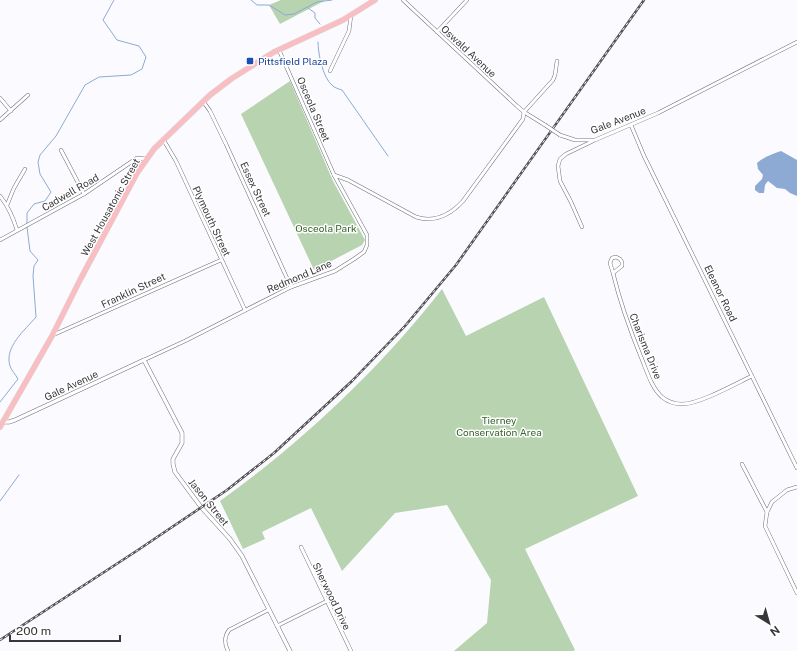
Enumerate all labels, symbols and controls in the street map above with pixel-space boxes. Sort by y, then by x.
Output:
street label: Oswald Avenue [439,22,499,80]
place label: Pittsfield Plaza [258,55,328,67]
marker: Pittsfield Plaza [245,56,255,66]
street label: Osceola Street [295,75,333,143]
street label: Gale Avenue [589,104,648,136]
street label: West Housatonic Street [78,156,142,258]
street label: Essex Street [238,160,274,218]
street label: Cadwell Road [39,171,101,213]
street label: Plymouth Street [191,184,234,258]
park label: Osceola Park [295,222,357,234]
street label: Redmond Lane [265,257,334,295]
street label: Eleanor Road [702,263,740,323]
street label: Franklin Street [99,270,167,310]
street label: Charisma Drive [627,311,665,381]
street label: Gale Avenue [42,367,100,403]
park label: Tierney Conservation Area [456,414,542,438]
street label: Jason Street [186,476,232,528]
street label: Sherwood Drive [310,560,354,632]
north arrow [749,603,789,643]
scale bar [10,617,120,643]
text: 200 m [16,624,51,638]
text: N [768,624,782,638]

